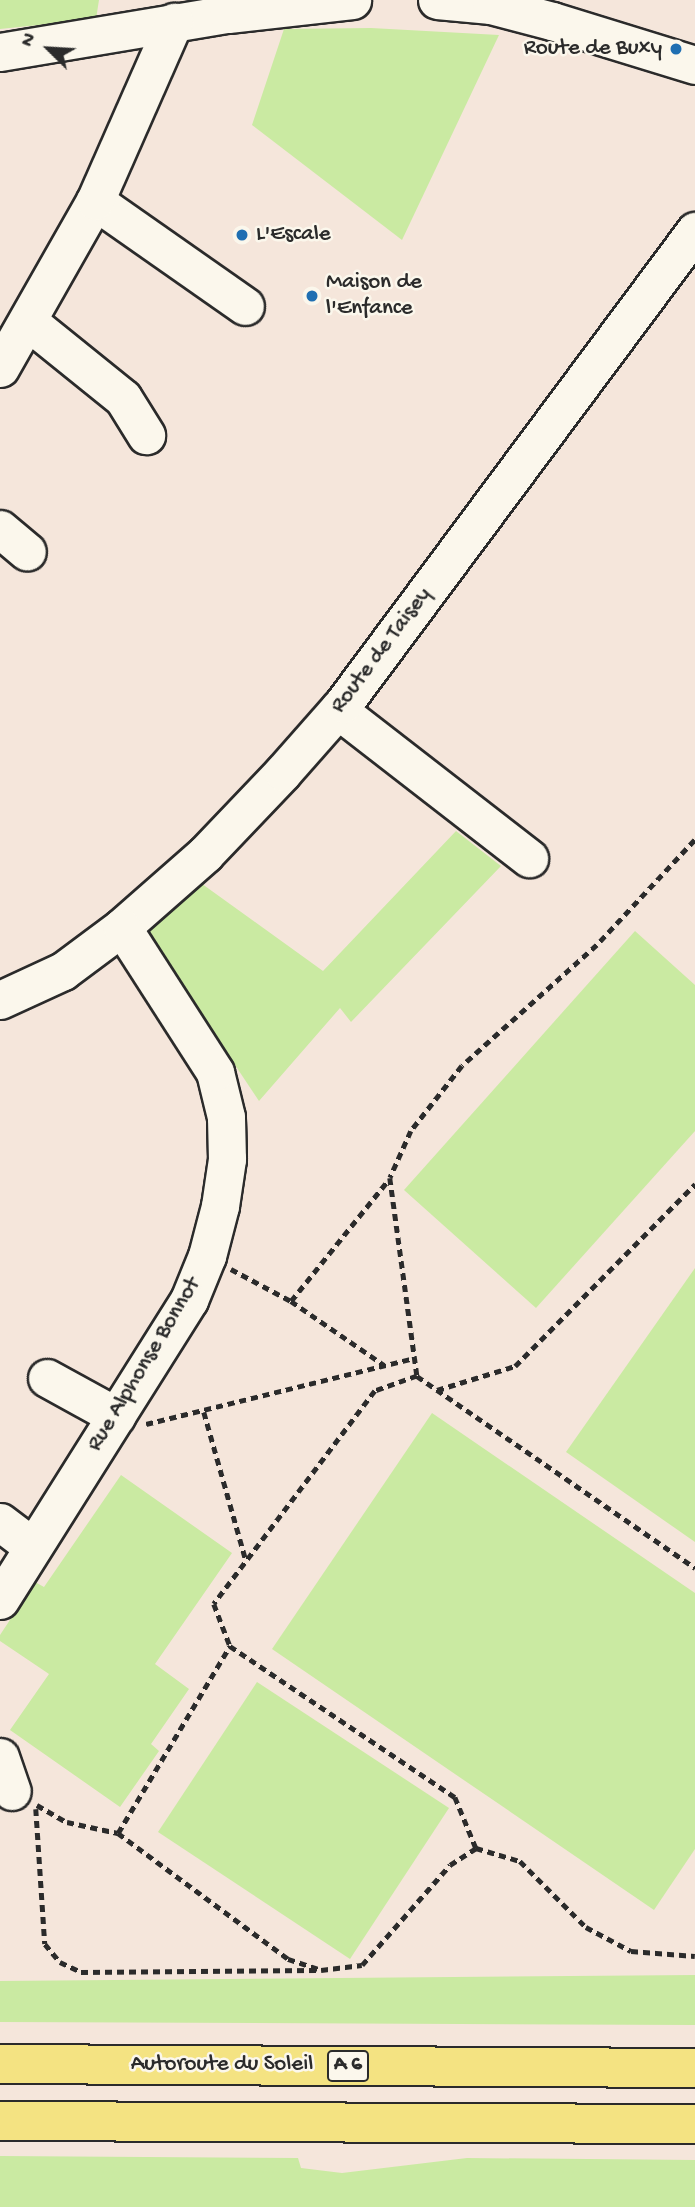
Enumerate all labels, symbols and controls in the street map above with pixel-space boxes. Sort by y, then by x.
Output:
north arrow [14,14,84,84]
text: N [16,30,42,51]
place label: Route de Buxy [524,35,662,63]
marker: Route de Buxy [668,41,684,57]
place label: L'Escale [256,221,331,249]
marker: L'Escale [234,227,250,243]
place label: Maison de l'Enfance [326,269,422,323]
marker: Maison de l'Enfance [304,288,320,304]
street label: Route de Taisey [326,583,438,719]
street label: Rue Alphonse Bonnot [82,1273,208,1457]
road number: A 6 [325,2048,371,2084]
street label: Autoroute du Soleil [131,2051,313,2079]

